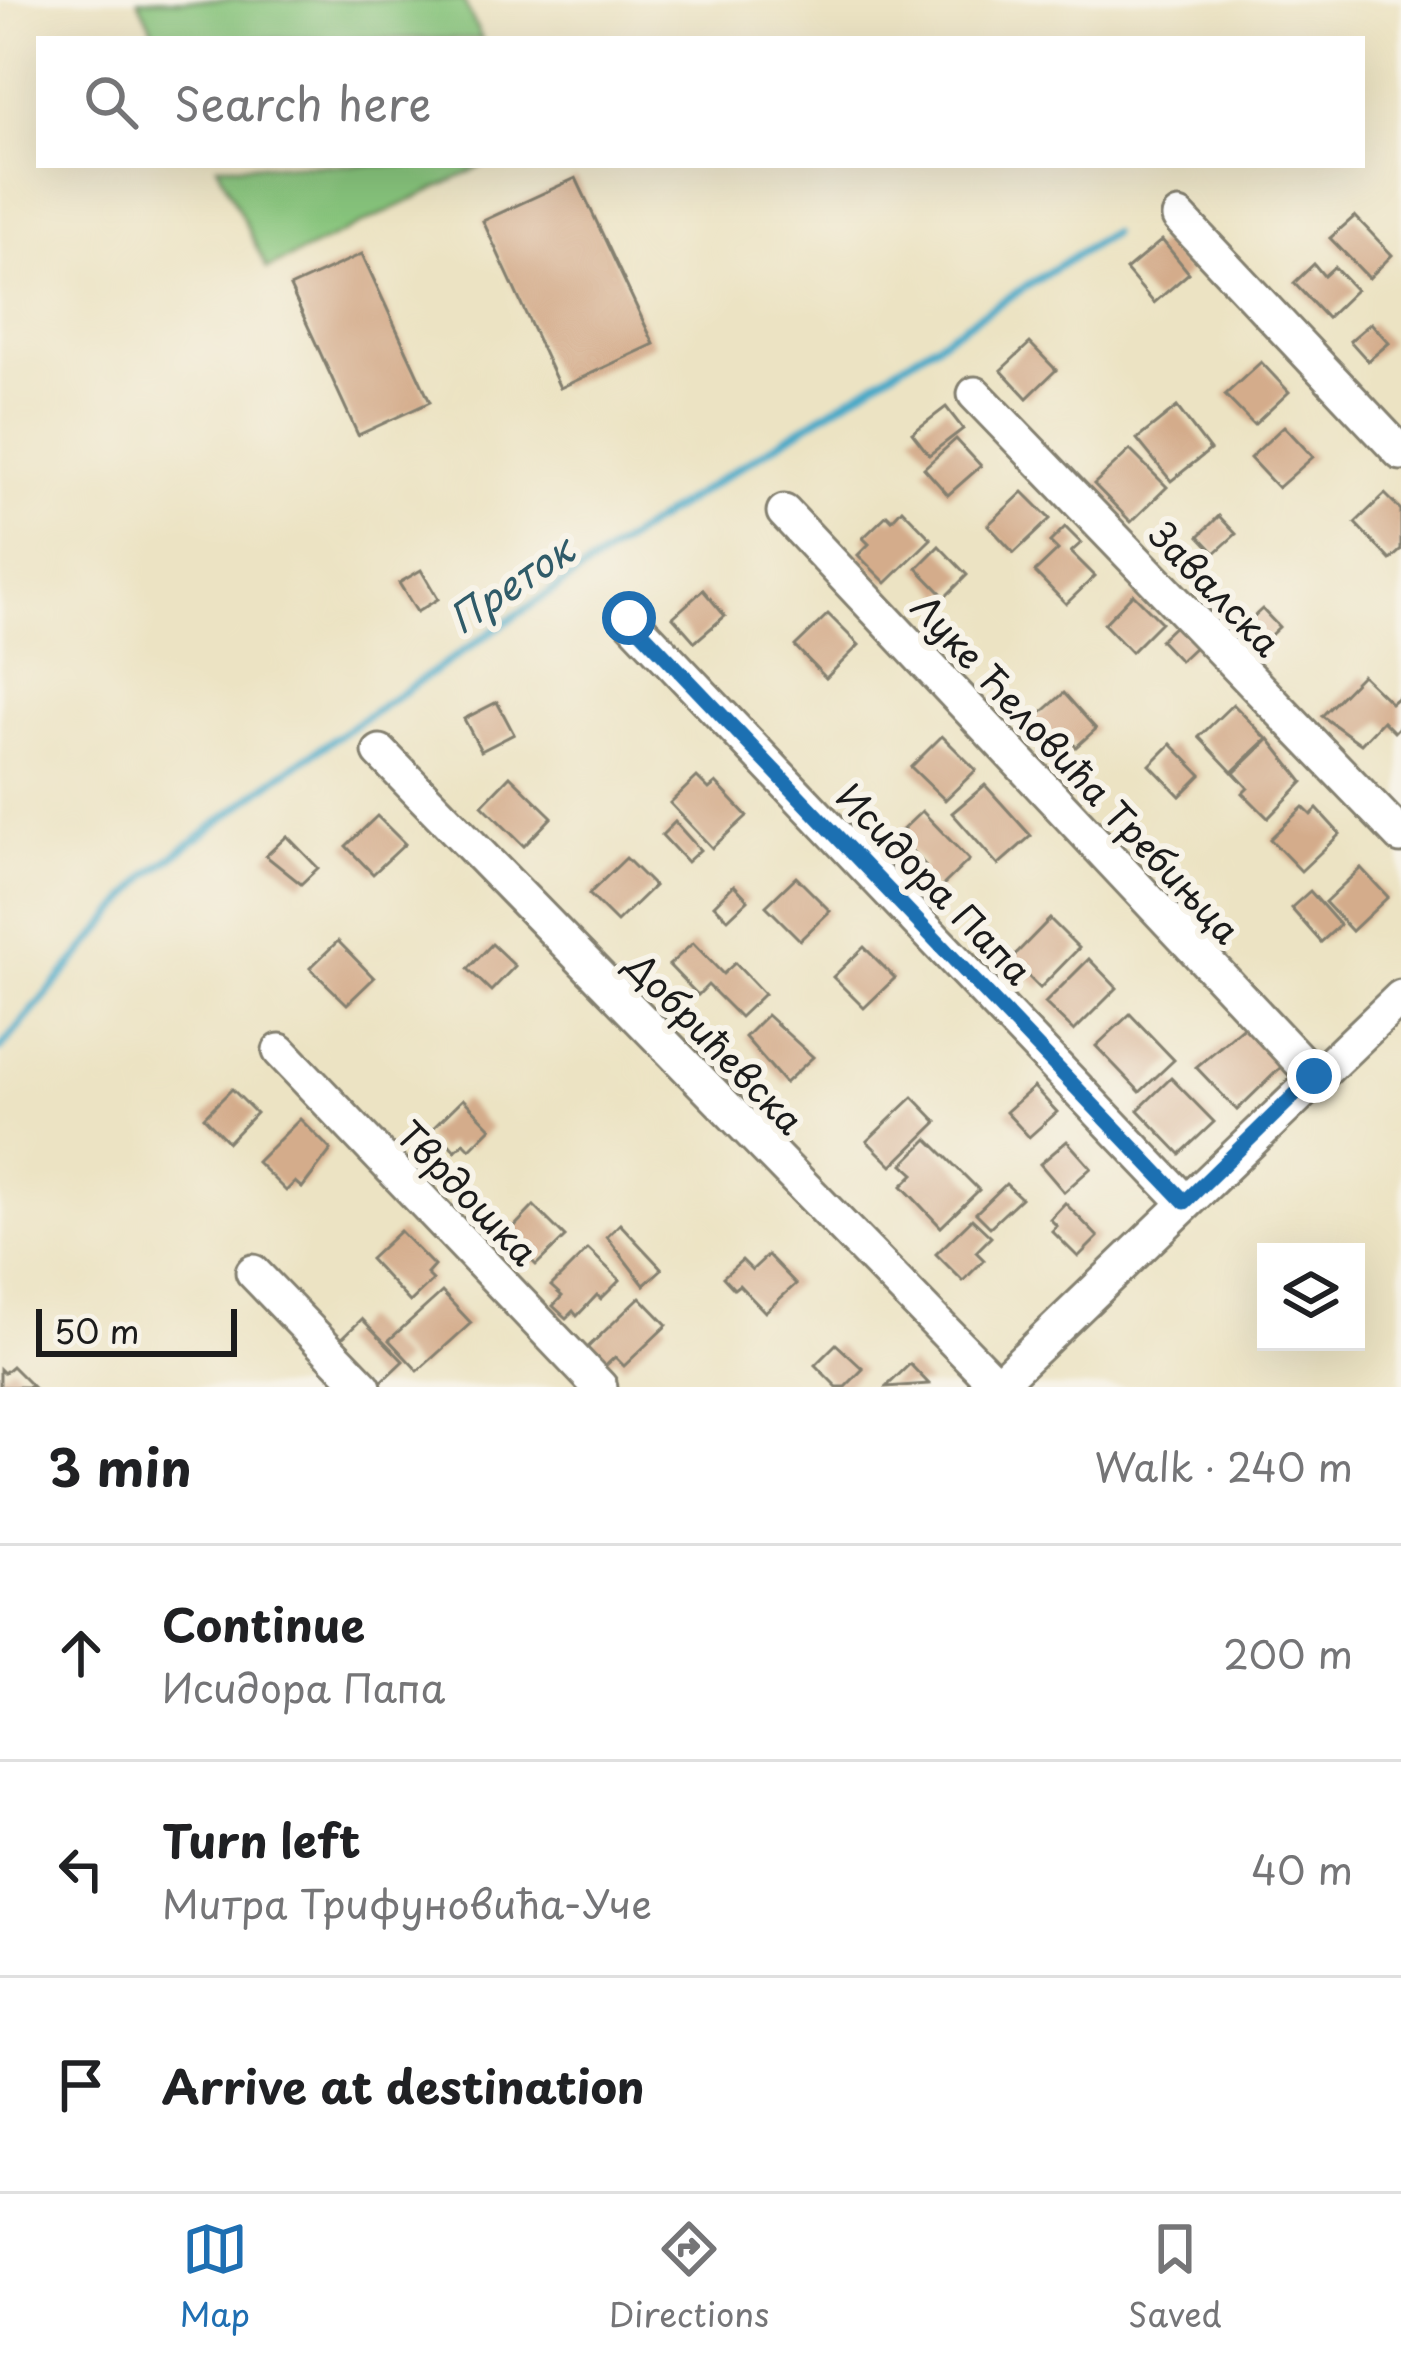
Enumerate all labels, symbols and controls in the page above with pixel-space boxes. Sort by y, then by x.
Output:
search box [36,36,1365,168]
text: Search here [174,68,431,136]
icon: search [78,69,144,135]
street label: Завалска [1138,508,1295,668]
water label: Преток [436,518,587,646]
street label: Луке Ћеловића Требињца [900,581,1254,955]
route start [602,591,656,645]
street label: Исидора Папа [825,770,1045,996]
street label: Добрићевска [614,938,818,1146]
route end [1287,1049,1341,1103]
street label: Тврдошка [385,1107,551,1277]
map controls [1257,1243,1365,1351]
button: layers [1257,1243,1365,1351]
scale bar [36,1303,237,1356]
text: 50 m [54,1305,140,1355]
text: 3 min [48,1427,192,1504]
text: Walk · 240 m [1095,1436,1353,1495]
text: Continue [162,1589,365,1657]
icon: ahead [48,1620,114,1686]
text: 200 m [1223,1623,1353,1682]
text: Исидора Папа [162,1657,445,1716]
text: Turn left [162,1805,361,1873]
icon: left [48,1836,114,1902]
text: 40 m [1251,1839,1353,1898]
text: Митра Трифуновића-Уче [162,1873,652,1932]
text: Arrive at destination [162,2051,645,2119]
icon: arrive [48,2052,114,2118]
tab: Map [179,2216,250,2338]
tab: Directions [609,2216,769,2338]
tab: Saved [1128,2216,1222,2338]

